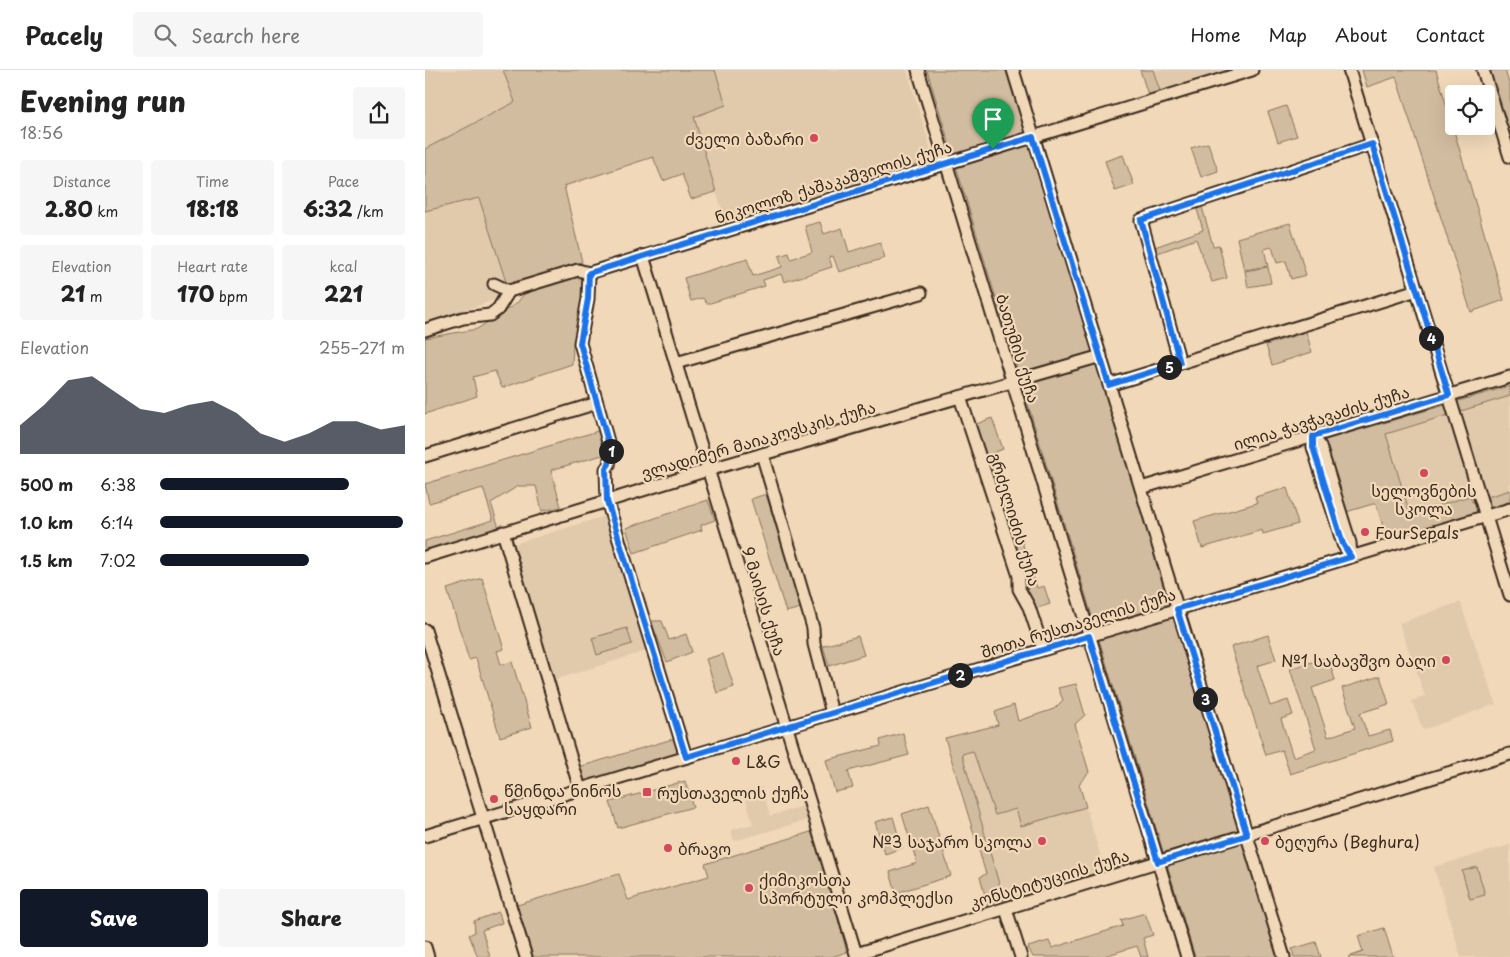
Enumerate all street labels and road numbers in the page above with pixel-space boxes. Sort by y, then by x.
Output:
street label: ნიკოლოზ ქაშაკაშვილის ქუჩა [711,133,955,229]
street label: ბათუმის ქუჩა [991,290,1047,406]
street label: ილია ჭავჭავაძის ქუჩა [1230,379,1412,455]
street label: ვლადიმერ მაიაკოვსკის ქუჩა [638,394,878,484]
street label: გრძელიძის ქუჩა [984,449,1048,589]
street label: 9 მაისის ქუჩა [737,543,793,659]
street label: შოთა რუსთაველის ქუჩა [978,581,1178,663]
street label: კონსტიტუციის ქუჩა [966,842,1132,914]

